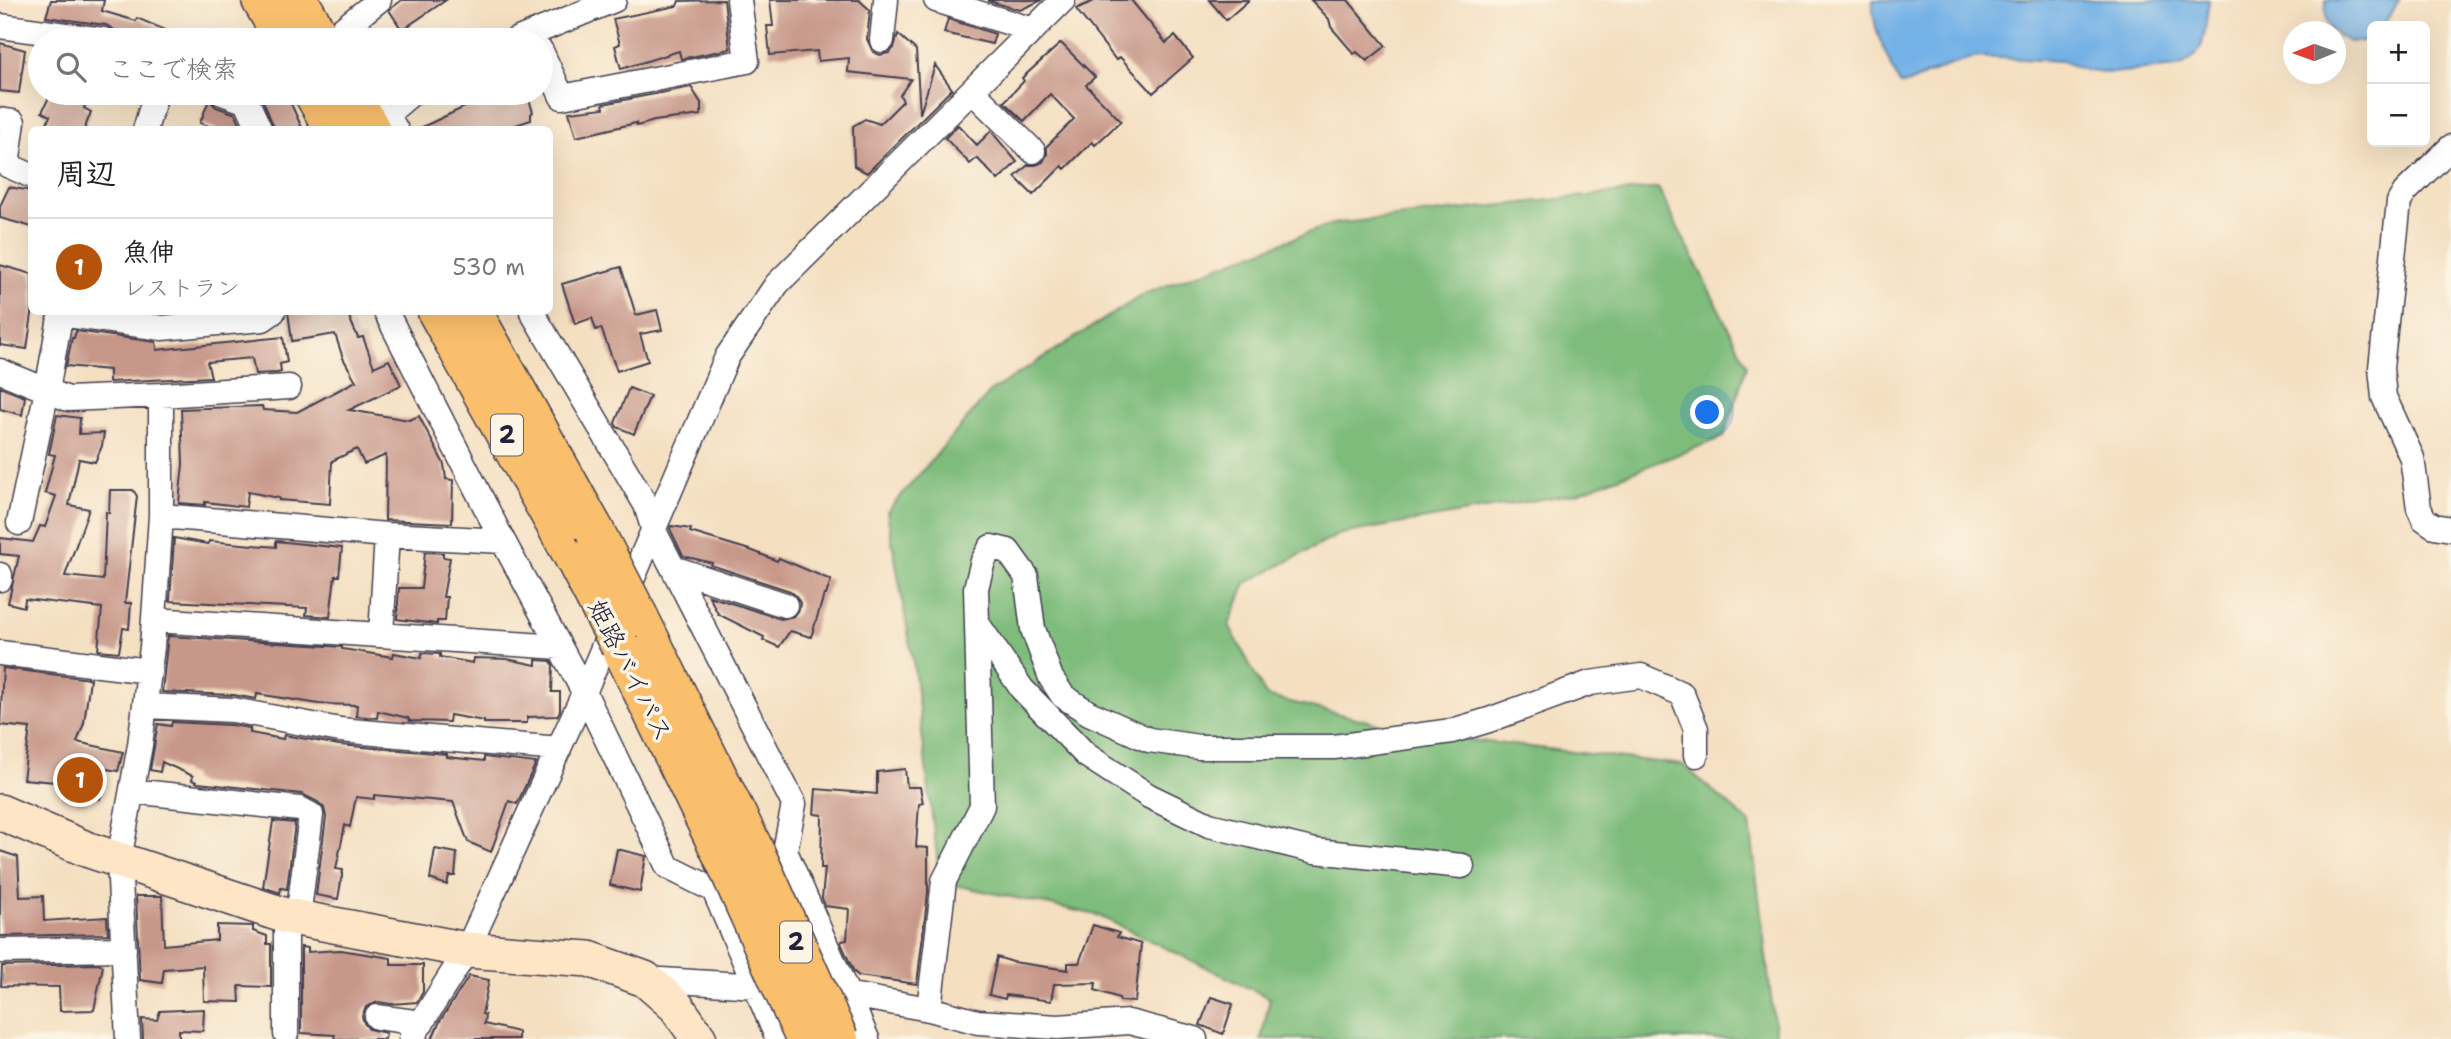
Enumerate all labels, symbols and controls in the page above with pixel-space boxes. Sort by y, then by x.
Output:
north arrow [2283,21,2346,84]
map controls [2367,21,2430,147]
button: + [2367,21,2430,84]
search box [28,28,553,105]
icon: search [52,48,90,86]
text: ここで検索 [108,51,238,86]
button: − [2367,84,2430,147]
text: 周辺 [56,153,116,194]
text: 魚伸 [123,234,175,269]
text: 1 [74,252,84,282]
text: 530 m [453,252,525,282]
text: レストラン [123,273,240,303]
your location [1690,395,1724,429]
road number: 2 [491,414,523,456]
street label: 姫路バイパス [580,593,682,747]
pin: 1 [57,754,103,806]
road number: 2 [780,922,812,962]

